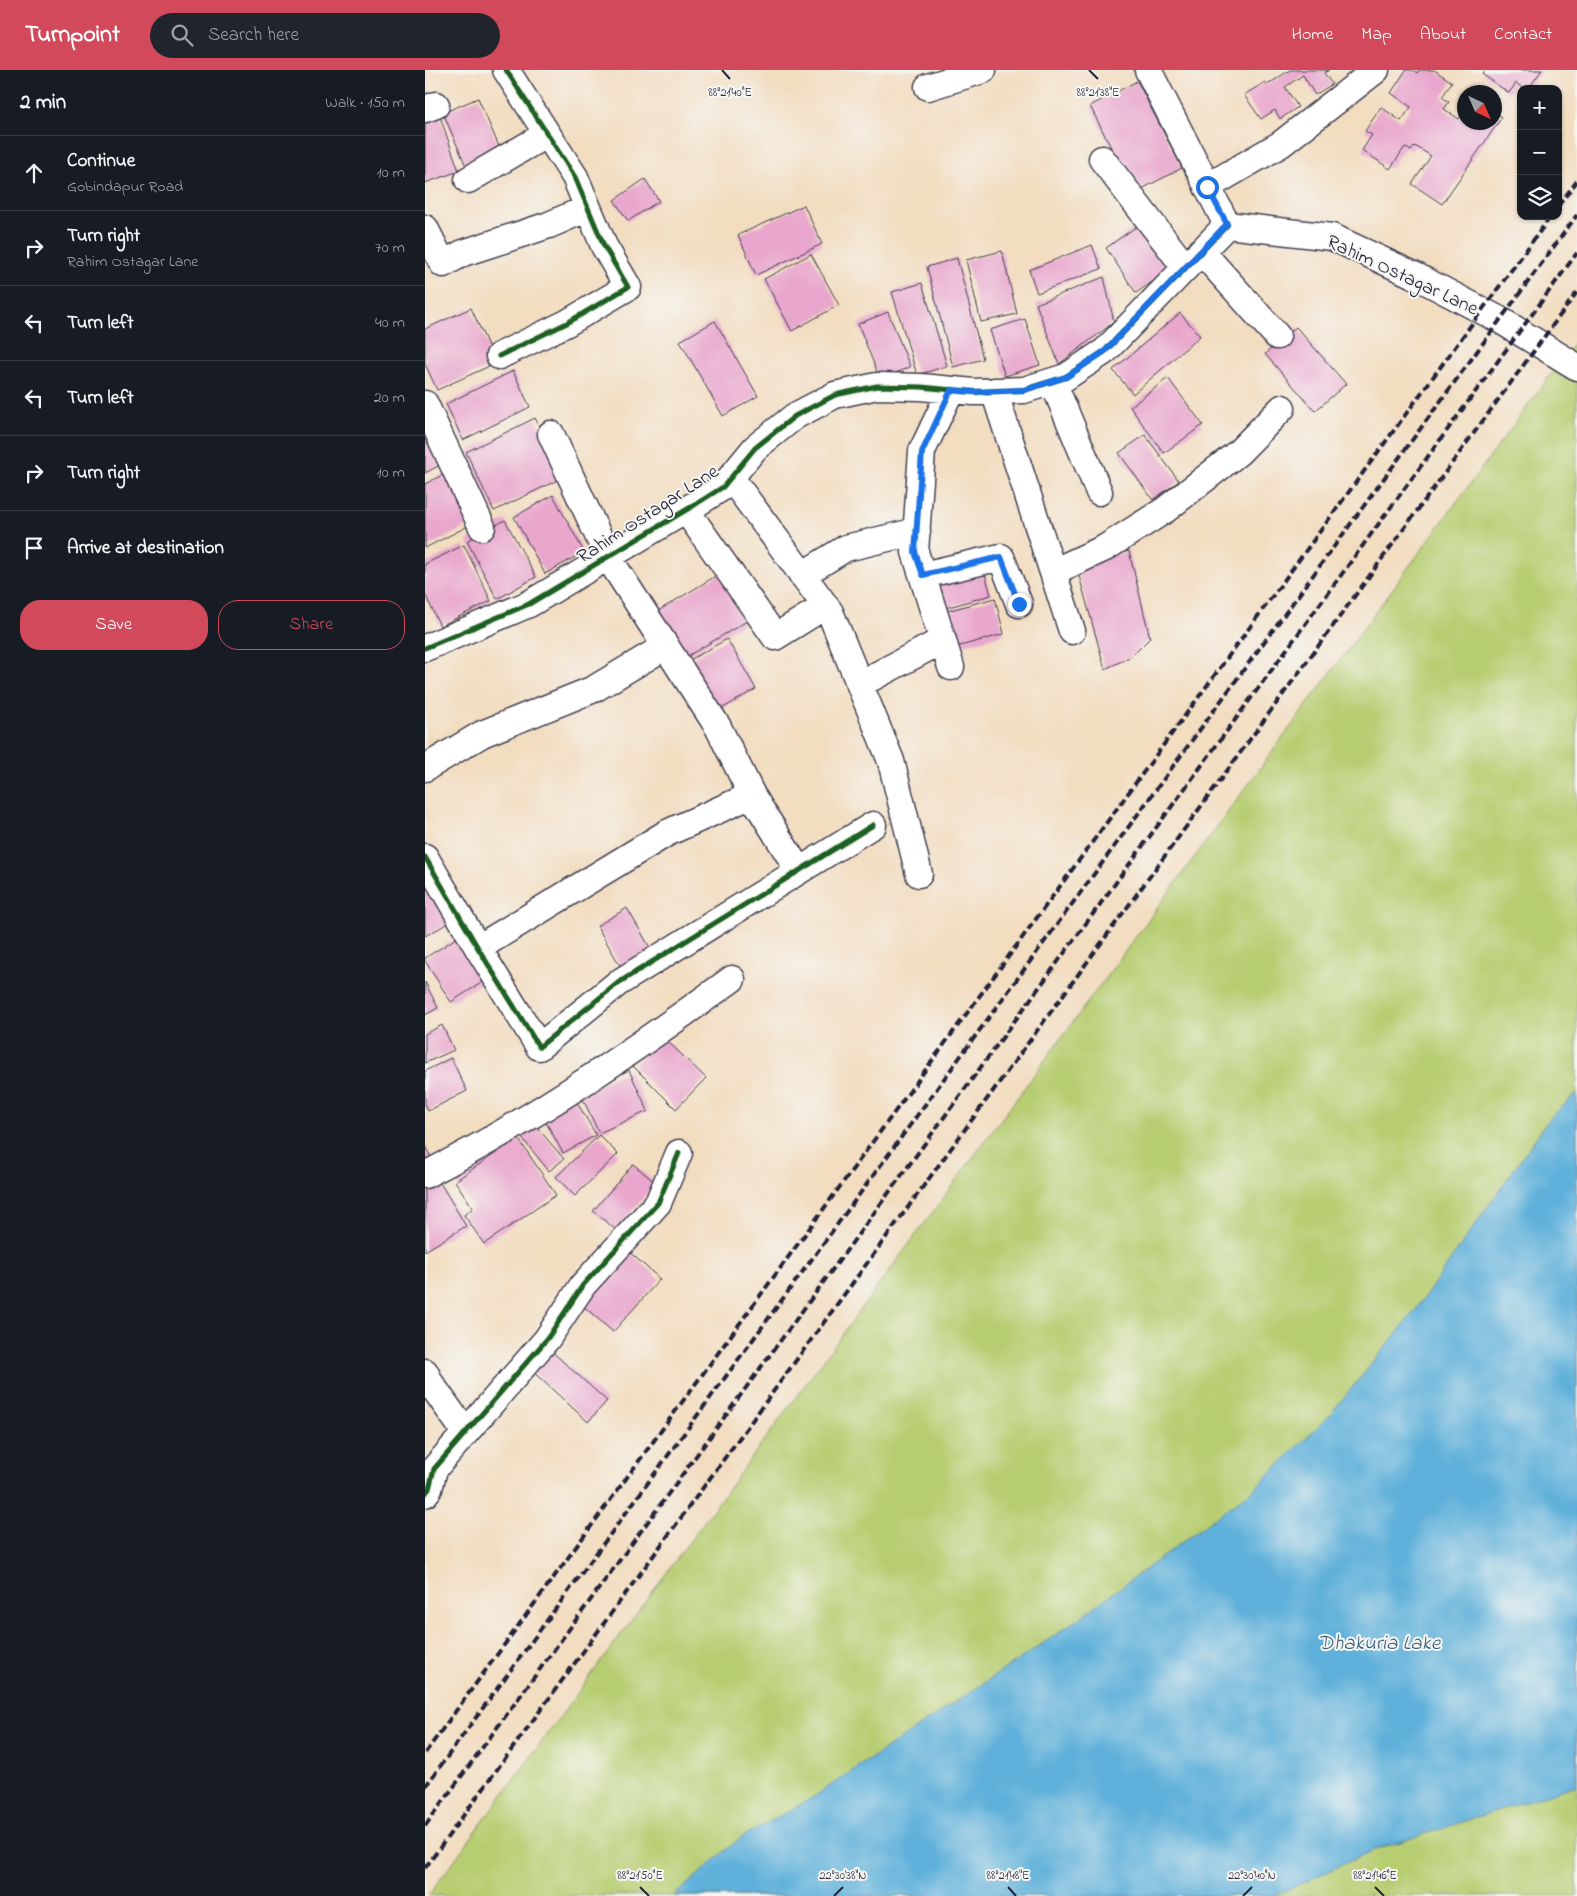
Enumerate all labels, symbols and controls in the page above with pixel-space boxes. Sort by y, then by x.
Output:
search box [150,13,500,58]
text: Turnpoint [25,18,120,53]
icon: search [168,21,196,49]
text: Search here [208,22,299,49]
text: Home [1292,22,1333,48]
text: Map [1361,22,1392,48]
text: About [1420,22,1466,48]
text: Contact [1494,22,1552,48]
text: 88°21'40"E [708,84,752,102]
text: 88°21'38"E [1077,84,1119,102]
north arrow [1457,85,1502,130]
map controls [1517,85,1562,220]
button: + [1517,85,1562,130]
text: 2 min [20,88,66,118]
text: Walk · 150 m [325,91,405,115]
button: − [1517,130,1562,175]
text: Continue [67,148,135,175]
icon: ahead [20,159,48,187]
text: 10 m [377,161,405,185]
text: Gobindapur Road [67,175,183,199]
button: layers [1517,175,1562,220]
route start [1196,176,1219,199]
text: Turn right [67,223,140,250]
street label: Rahim Ostagar Lane [1321,228,1483,325]
icon: right [20,234,48,262]
text: 70 m [375,236,405,260]
text: Rahim Ostagar Lane [67,250,198,274]
icon: left [20,309,48,337]
text: Turn left [67,310,134,337]
text: 40 m [375,311,405,335]
icon: left [20,384,48,412]
text: Turn left [67,385,134,412]
text: 20 m [374,386,405,410]
street label: Rahim Ostagar Lane [572,458,726,573]
icon: right [20,459,48,487]
text: Turn right [67,460,140,487]
text: 10 m [377,461,405,485]
icon: arrive [20,534,48,562]
text: Arrive at destination [67,535,224,562]
route end [1008,593,1031,616]
button: Save [20,600,208,650]
button: Share [218,600,405,650]
water label: Dhakuria Lake [1318,1629,1442,1659]
text: 88°21'50"E [617,1867,663,1885]
text: 22°30'38"N [820,1867,866,1885]
text: 88°21'48"E [987,1867,1029,1885]
text: 22°30'40"N [1228,1867,1276,1885]
text: 88°21'46"E [1353,1867,1397,1885]

